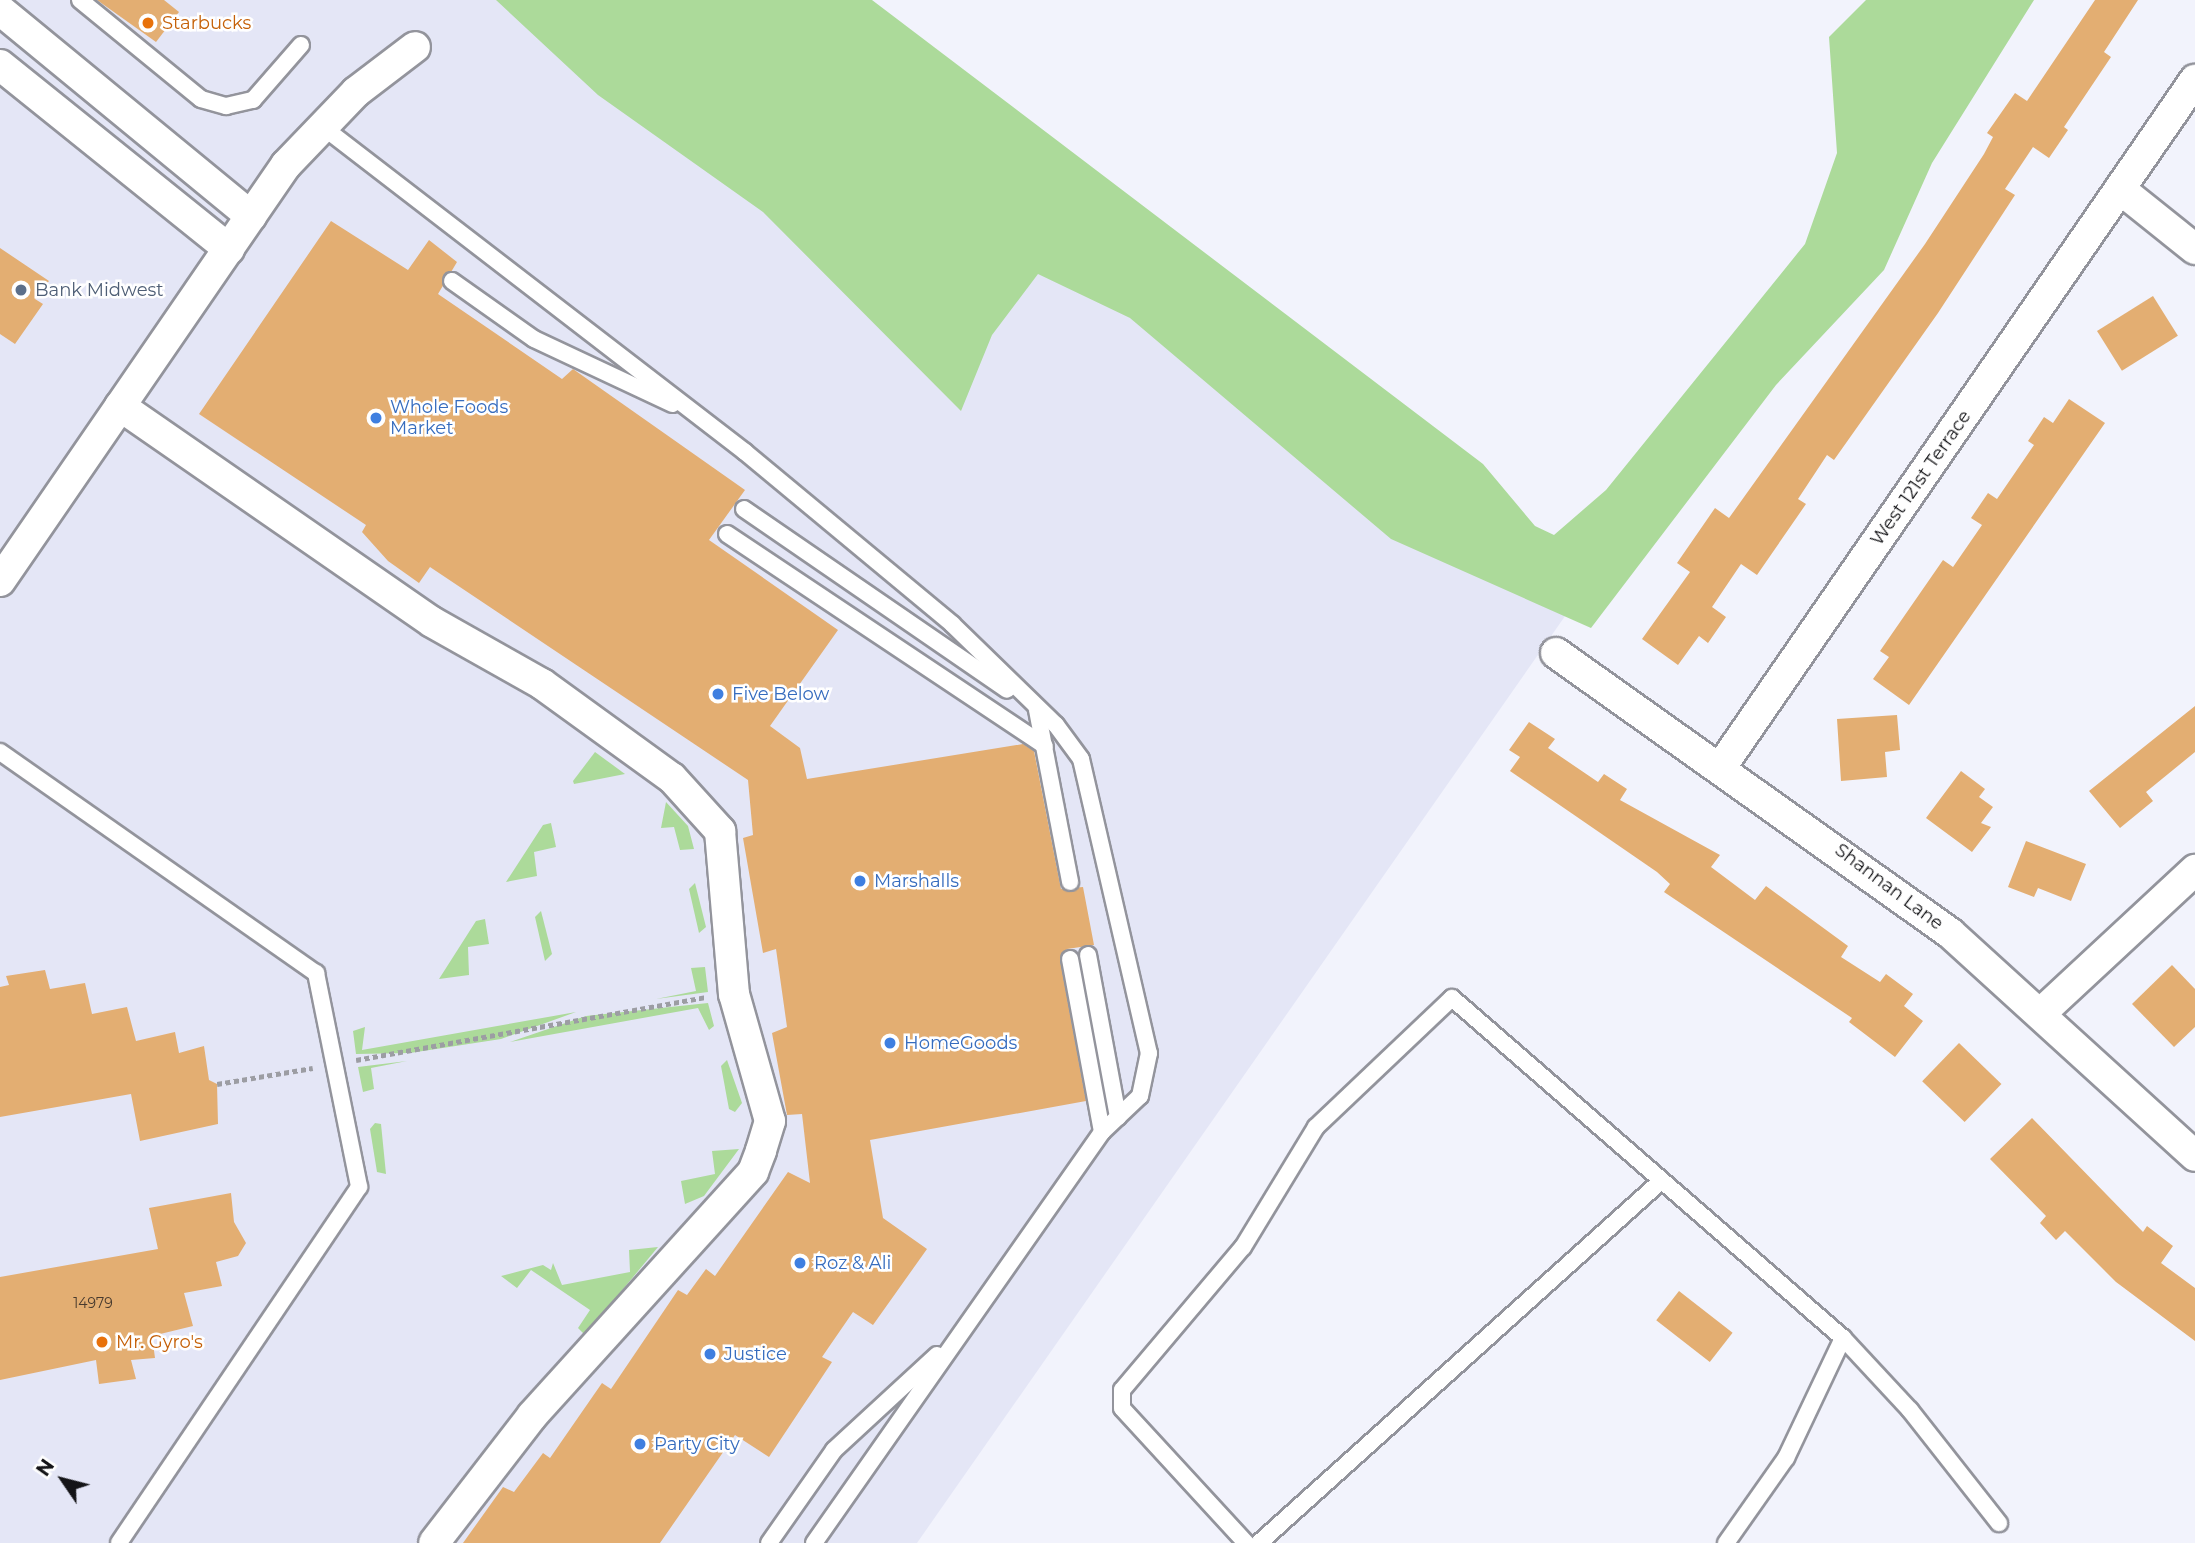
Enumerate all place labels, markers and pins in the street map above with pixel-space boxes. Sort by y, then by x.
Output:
place label: Starbucks [162,12,251,34]
marker: Starbucks [140,15,156,31]
place label: Bank Midwest [35,279,164,301]
marker: Bank Midwest [13,282,29,298]
place label: Whole Foods Market [390,397,508,440]
marker: Whole Foods Market [368,410,384,426]
place label: Five Below [732,683,829,705]
marker: Five Below [710,686,726,702]
place label: Marshalls [874,870,959,892]
marker: Marshalls [852,873,868,889]
place label: HomeGoods [904,1032,1017,1054]
marker: HomeGoods [882,1035,898,1051]
place label: Roz & Ali [814,1252,891,1274]
marker: Roz & Ali [792,1255,808,1271]
place label: Mr. Gyro's [116,1331,203,1353]
marker: Mr. Gyro's [94,1334,110,1350]
place label: Justice [724,1343,787,1365]
marker: Justice [702,1346,718,1362]
place label: Party City [654,1433,740,1455]
marker: Party City [632,1436,648,1452]

